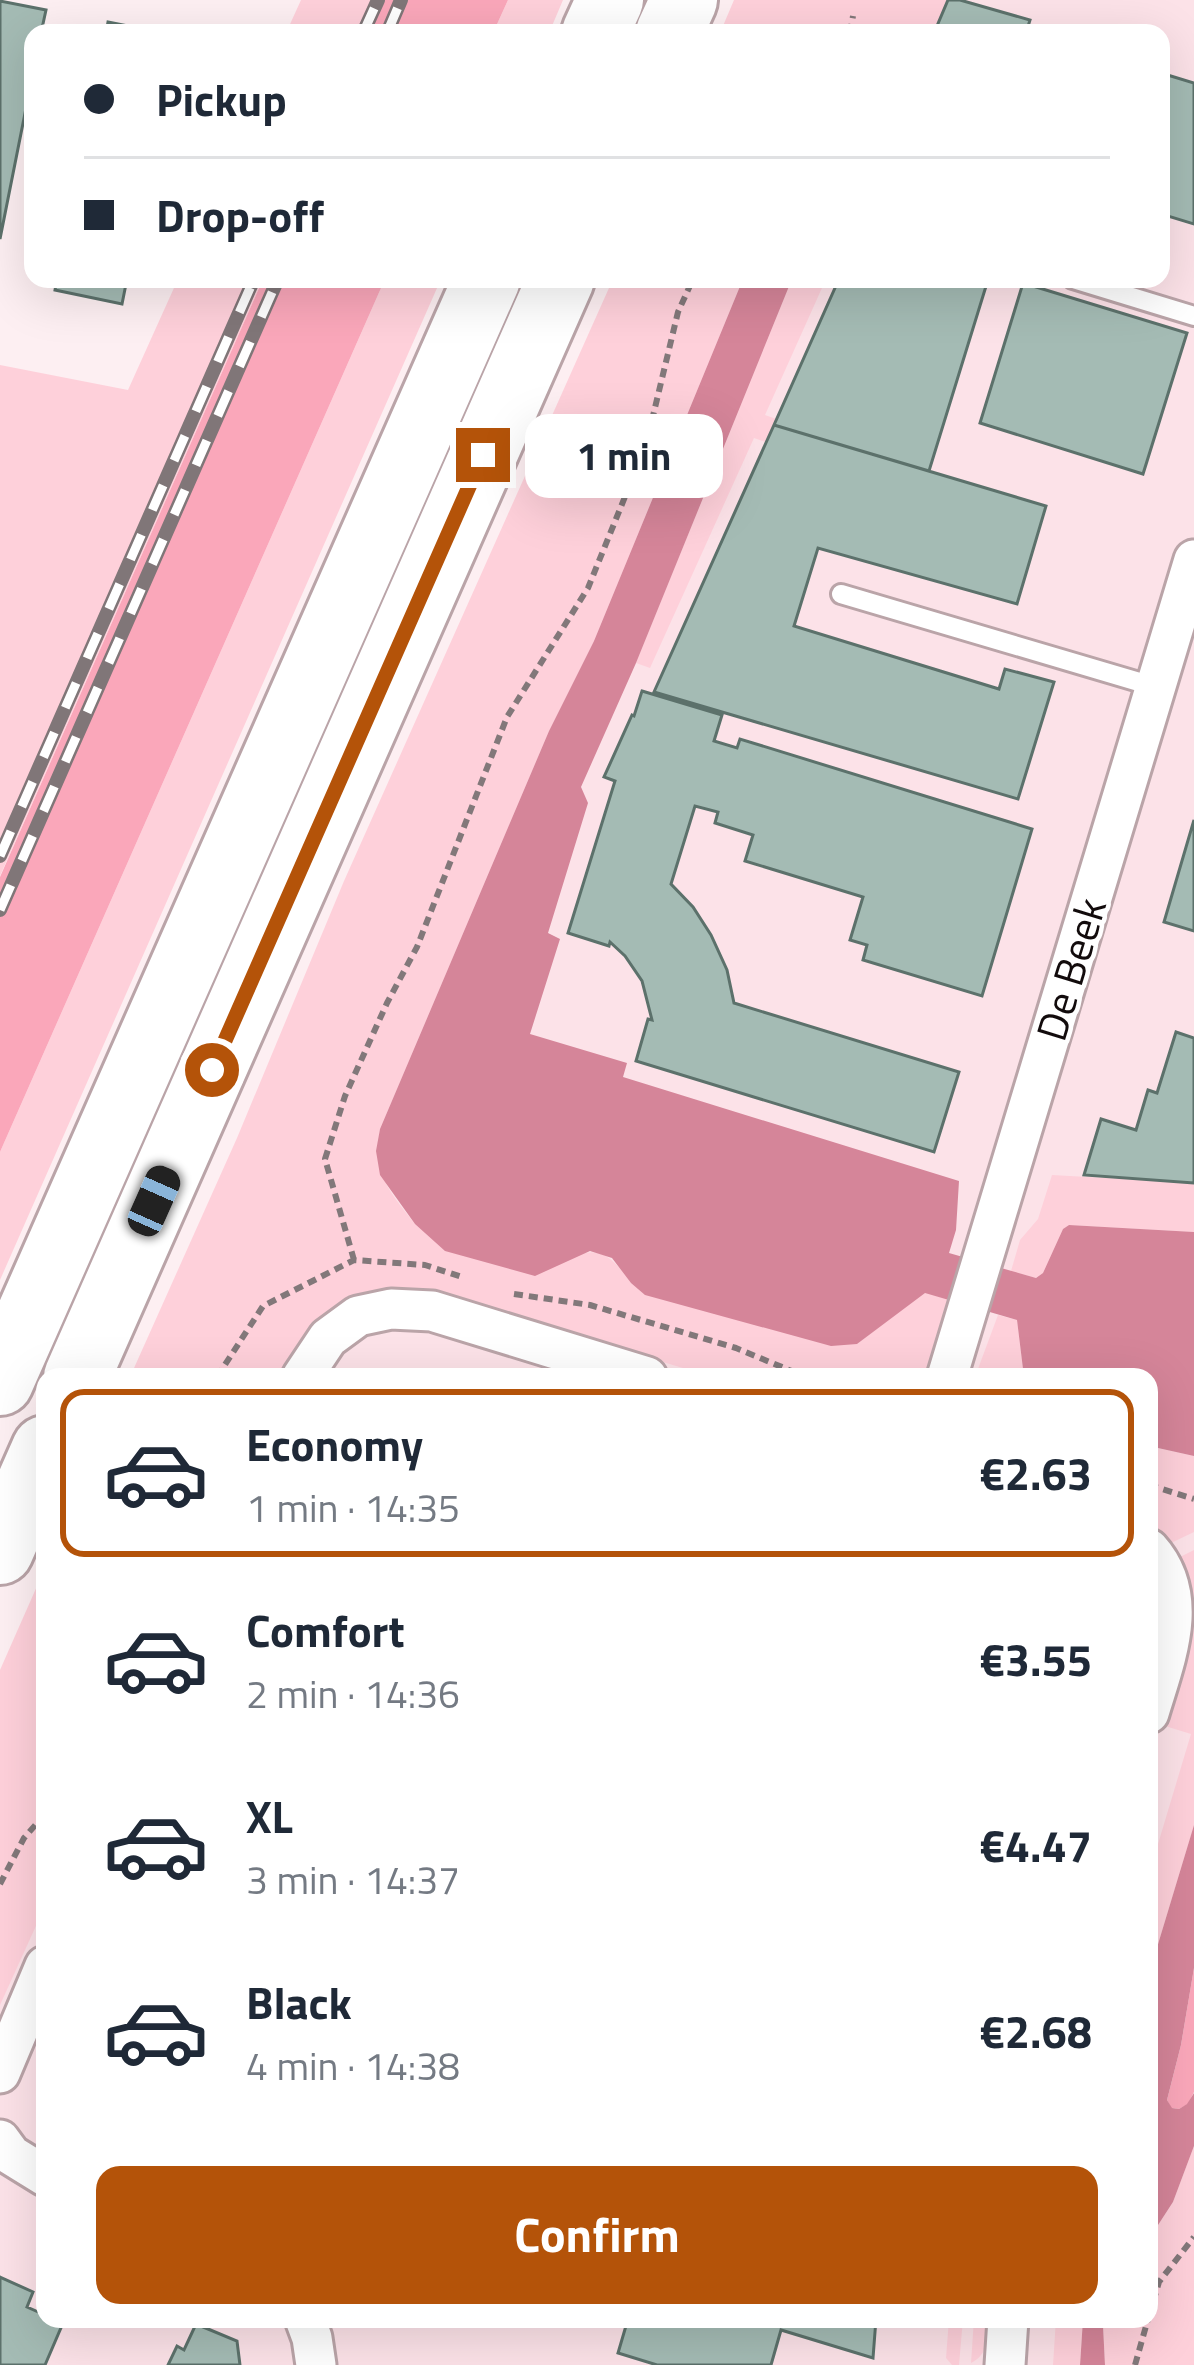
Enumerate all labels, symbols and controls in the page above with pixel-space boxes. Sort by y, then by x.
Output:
text: Pickup [156,65,287,133]
text: Drop-off [156,181,324,249]
callout: 1 min [525,413,723,497]
text: 1 min [577,426,671,485]
route end [456,428,510,482]
street label: De Beek [1018,890,1122,1048]
route start [185,1043,239,1097]
car [123,1161,185,1241]
text: Economy [246,1410,423,1478]
icon: car [102,1419,210,1527]
text: €2.63 [980,1439,1092,1507]
text: 1 min · 14:35 [246,1478,460,1537]
text: Comfort [246,1596,405,1664]
icon: car [102,1605,210,1713]
text: €3.55 [980,1625,1092,1693]
text: 2 min · 14:36 [246,1664,460,1723]
text: XL [246,1782,293,1850]
icon: car [102,1791,210,1899]
text: €4.47 [980,1811,1092,1879]
text: 3 min · 14:37 [246,1850,460,1909]
text: Black [246,1968,352,2036]
icon: car [102,1977,210,2085]
text: €2.68 [980,1997,1092,2065]
text: 4 min · 14:38 [246,2036,460,2095]
button: Confirm [96,2166,1098,2304]

